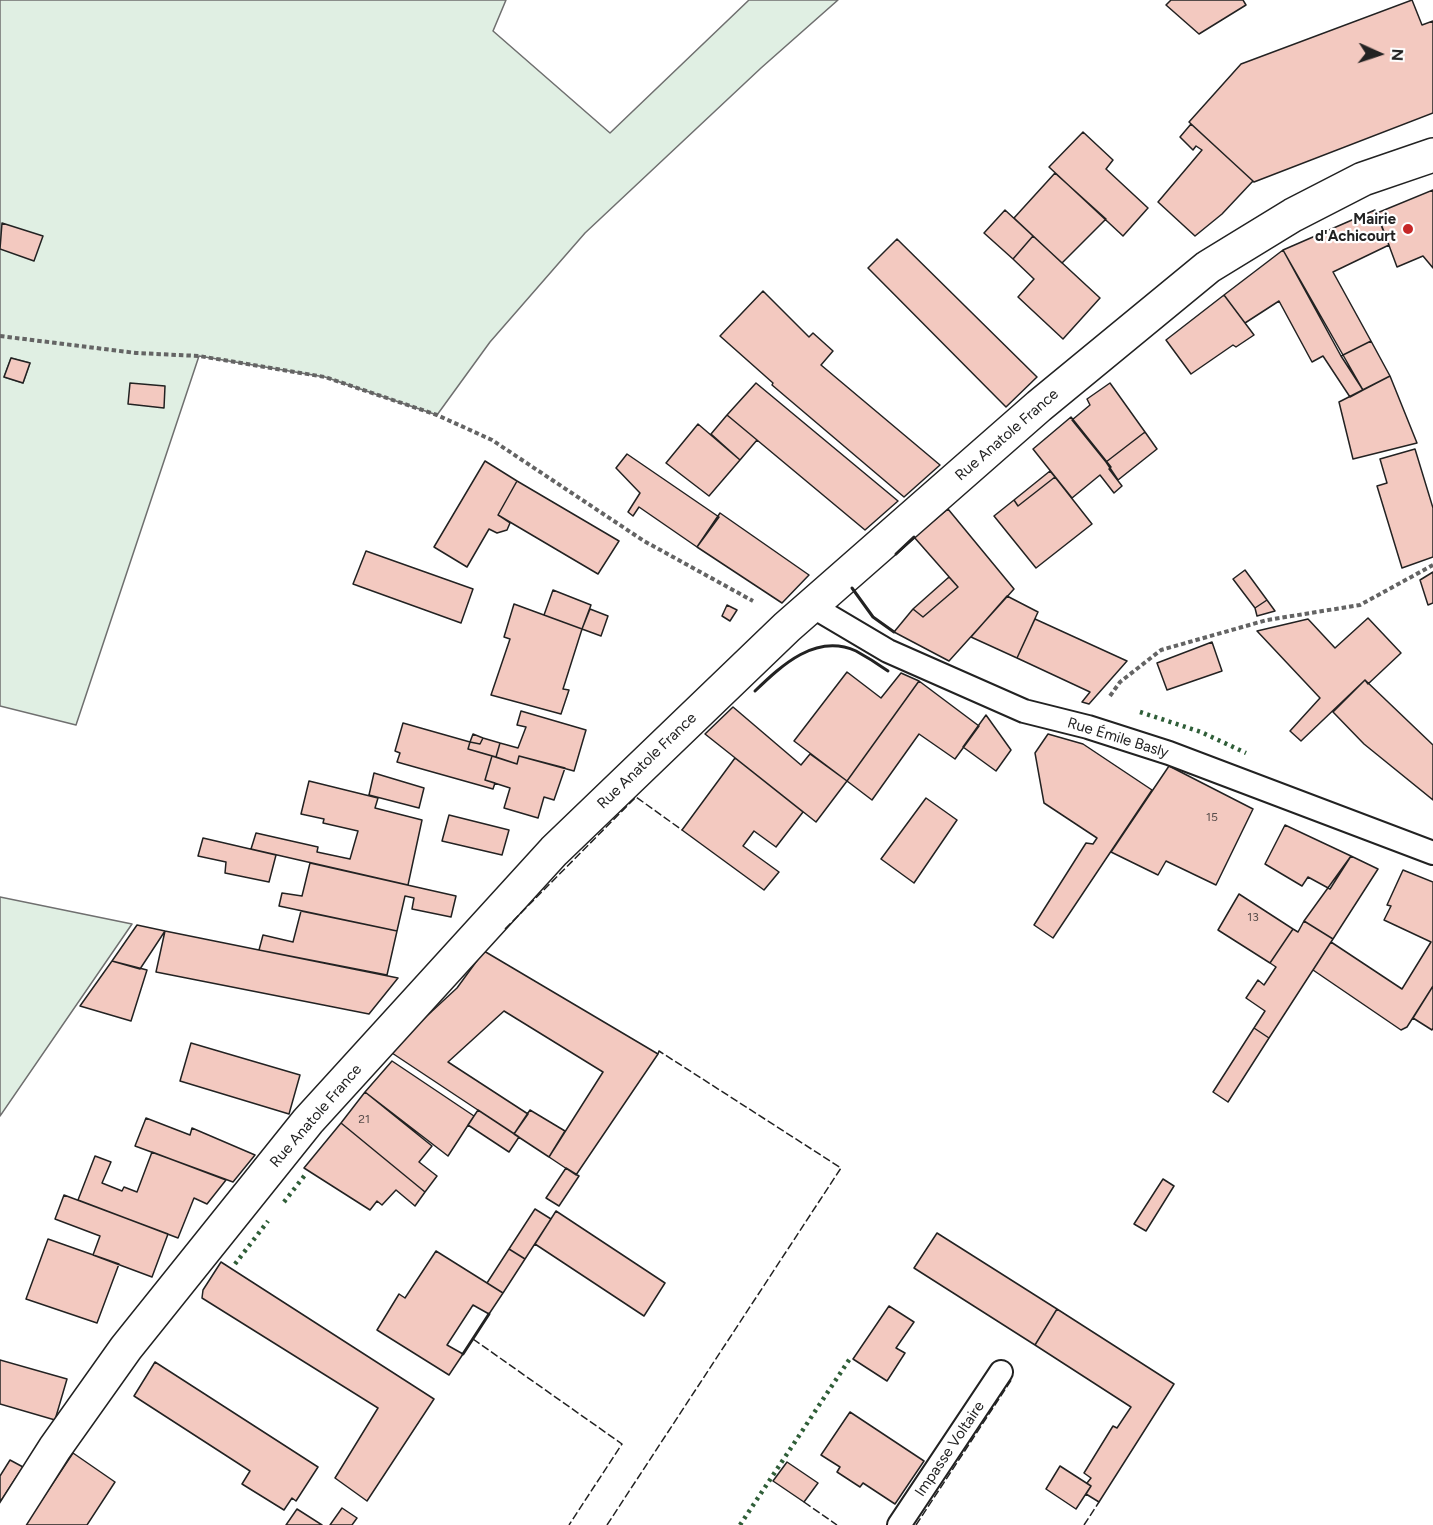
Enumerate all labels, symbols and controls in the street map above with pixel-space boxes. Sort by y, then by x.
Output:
north arrow [1349,24,1409,84]
text: N [1388,48,1407,62]
place label: Mairie d'Achicourt [1315,211,1396,246]
marker: Mairie d'Achicourt [1401,222,1415,236]
street label: Rue Anatole France [952,385,1062,485]
street label: Rue Anatole France [594,709,700,813]
street label: Rue Émile Basly [1065,714,1171,762]
house number: 15 [1206,810,1218,824]
house number: 13 [1247,910,1259,924]
street label: Rue Anatole France [266,1061,366,1171]
house number: 21 [358,1112,370,1126]
street label: Impasse Voltaire [911,1398,989,1500]

